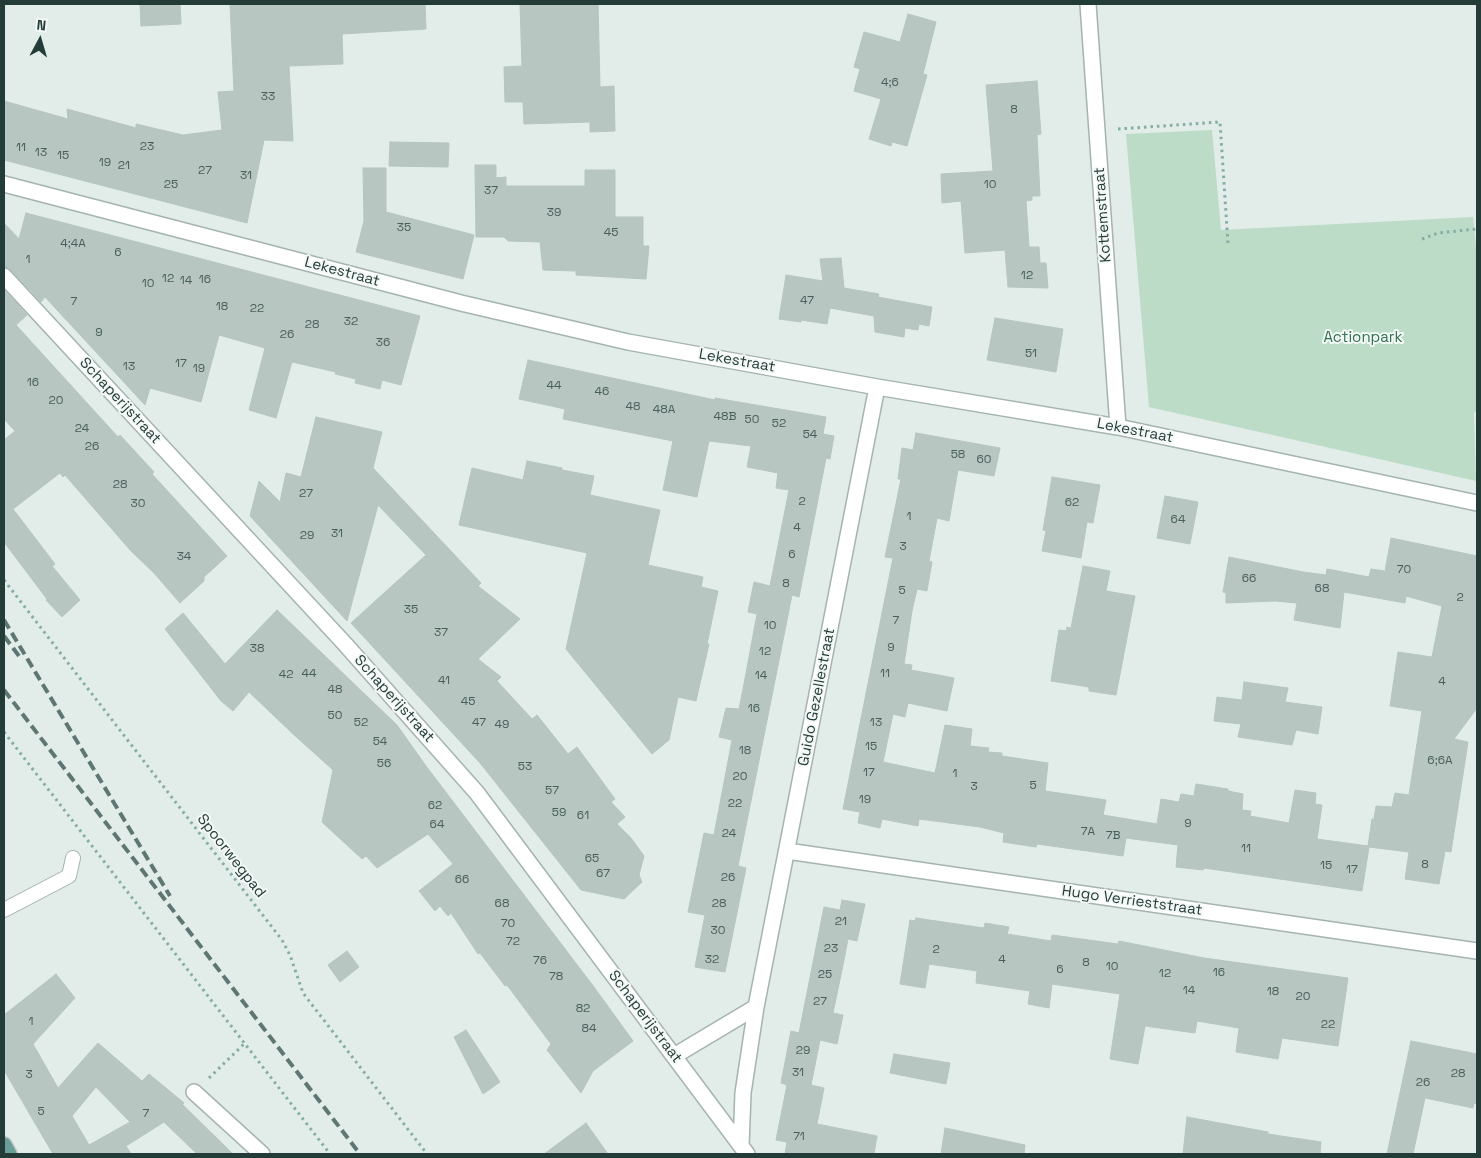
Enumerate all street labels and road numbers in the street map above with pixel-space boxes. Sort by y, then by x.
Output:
street label: Kottemstraat [1091,167,1115,263]
street label: Lekestraat [302,253,382,291]
street label: Lekestraat [697,345,777,377]
street label: Schaperijstraat [75,354,165,448]
street label: Lekestraat [1095,415,1175,447]
street label: Guido Gezellestraat [795,626,839,768]
street label: Schaperijstraat [350,652,438,746]
street label: Spoorwegpad [193,811,269,901]
street label: Hugo Verrieststraat [1061,882,1203,920]
street label: Schaperijstraat [604,967,686,1067]

